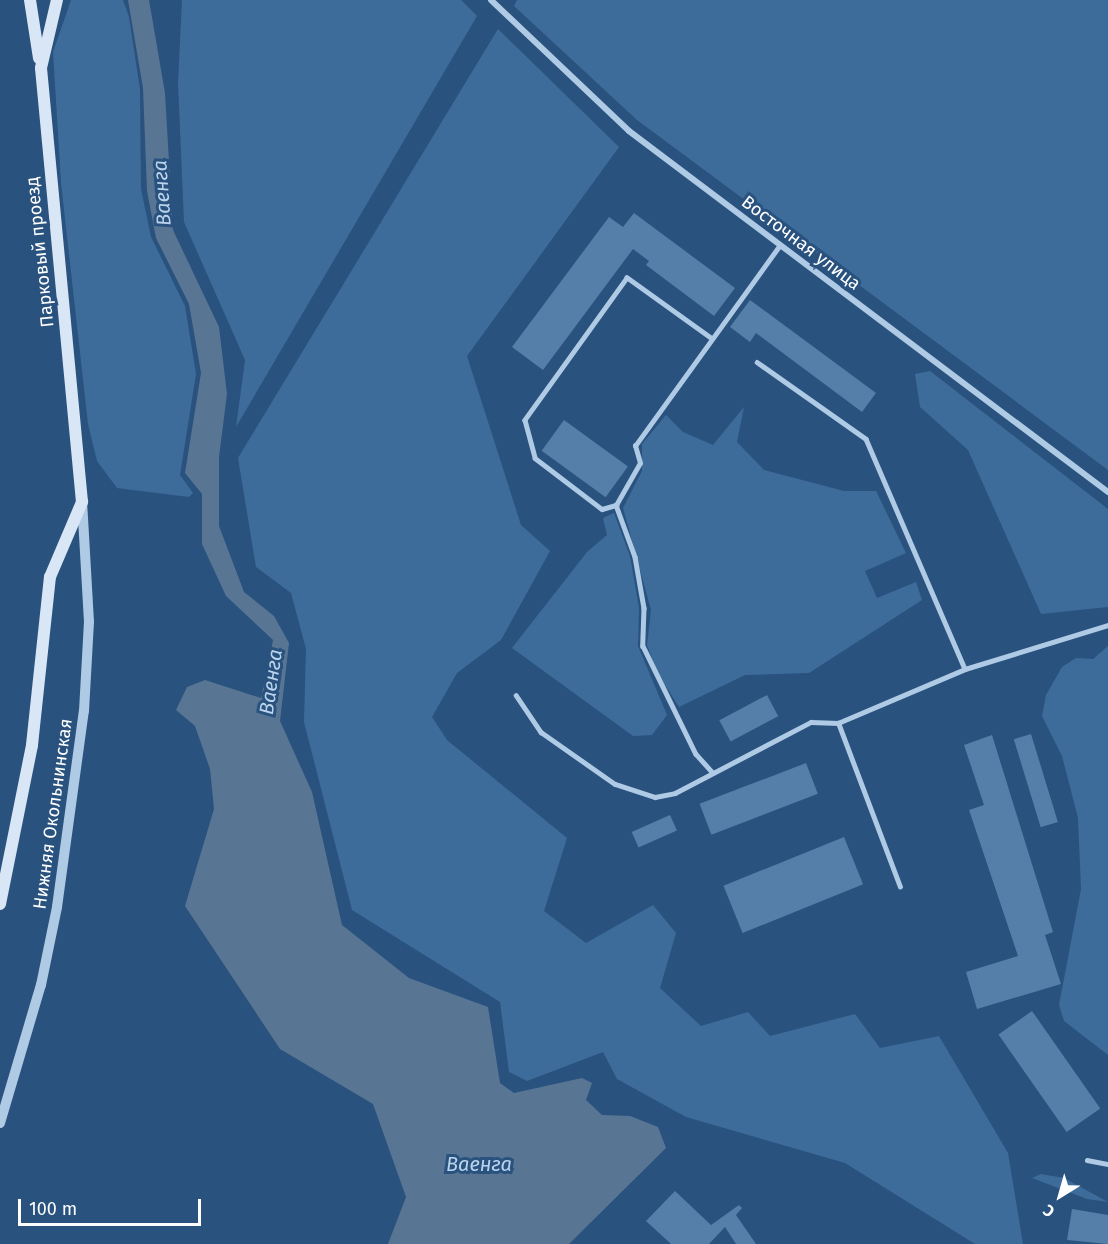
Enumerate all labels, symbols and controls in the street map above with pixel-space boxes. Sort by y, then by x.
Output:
water label: Ваенга [148,159,176,227]
street label: Парковый проезд [21,176,59,328]
street label: Восточная улица [737,191,865,295]
water label: Ваенга [255,648,287,716]
street label: Нижняя Окольнинская [29,717,77,911]
water label: Ваенга [446,1152,512,1176]
north arrow [1030,1166,1090,1226]
scale bar [21,1187,204,1225]
text: 100 m [29,1198,77,1220]
text: С [1039,1200,1058,1221]

